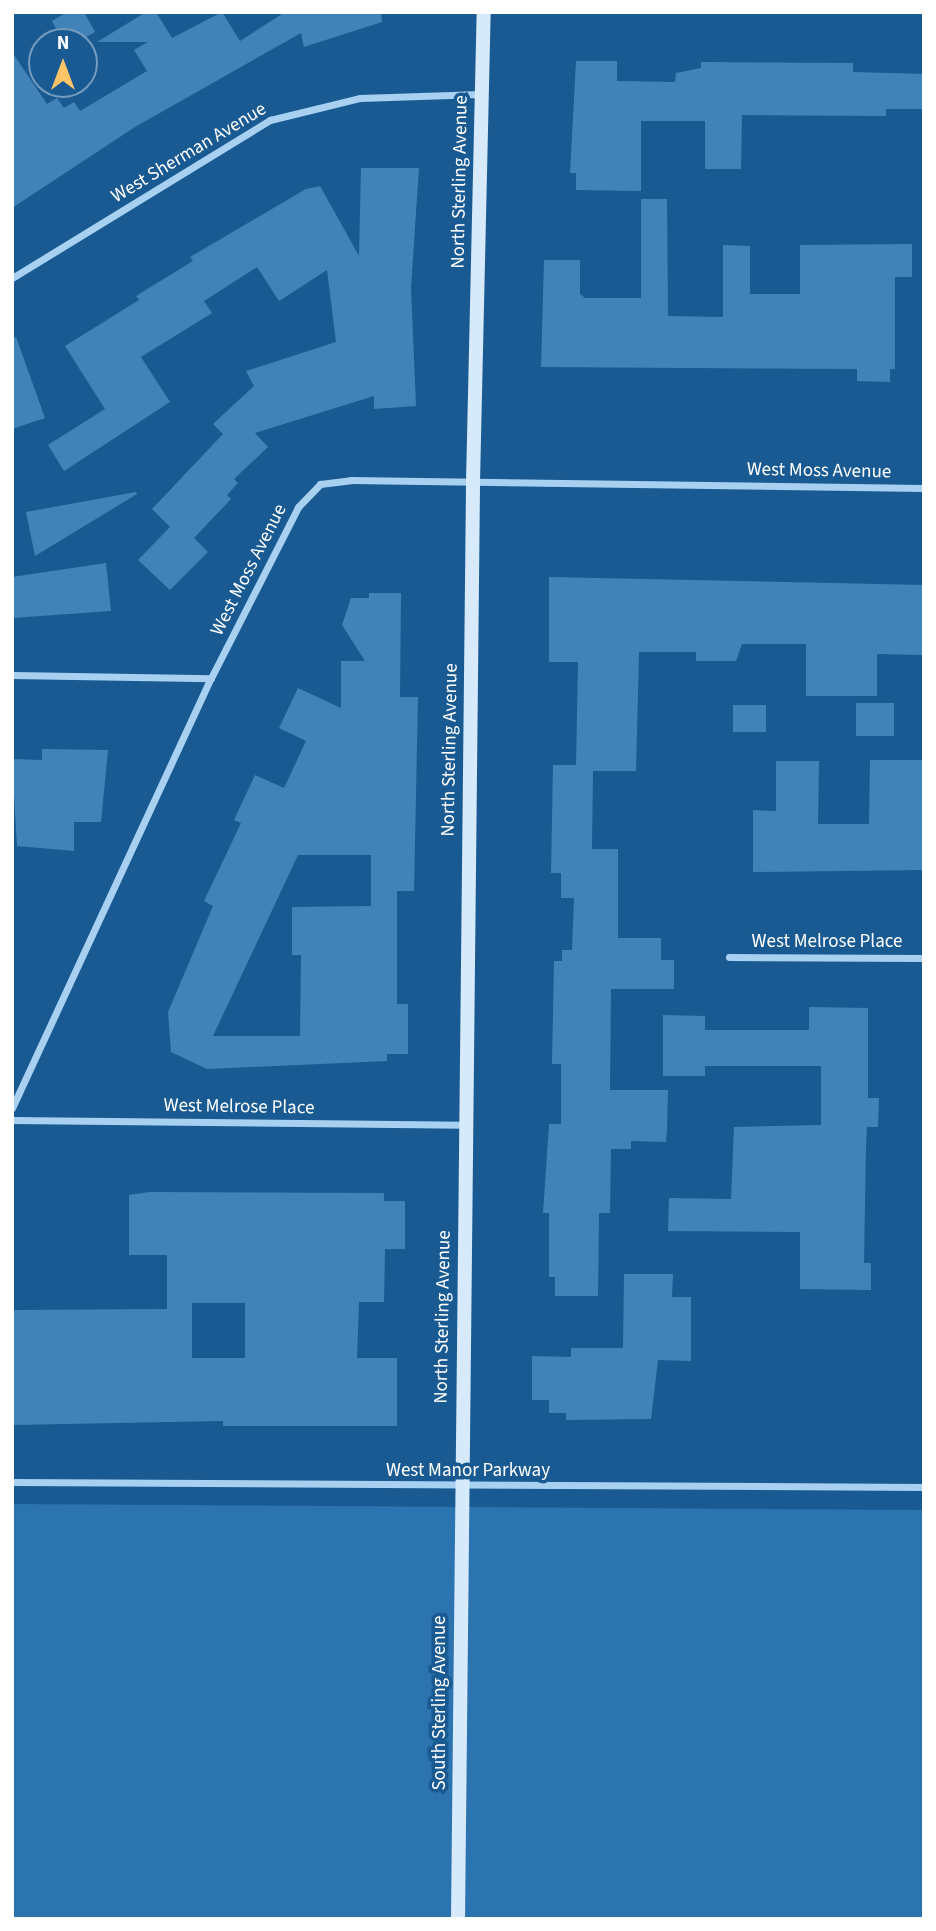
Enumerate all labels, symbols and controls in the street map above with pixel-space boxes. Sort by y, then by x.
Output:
north arrow [28,28,98,98]
text: N [57,30,69,57]
street label: North Sterling Avenue [447,95,473,269]
street label: West Sherman Avenue [107,98,271,208]
street label: West Moss Avenue [747,458,891,484]
street label: West Moss Avenue [206,500,292,640]
street label: North Sterling Avenue [437,663,463,837]
street label: West Melrose Place [752,931,902,953]
street label: West Melrose Place [163,1094,315,1120]
street label: North Sterling Avenue [430,1230,456,1404]
street label: West Manor Parkway [386,1460,550,1482]
street label: South Sterling Avenue [429,1615,451,1791]

